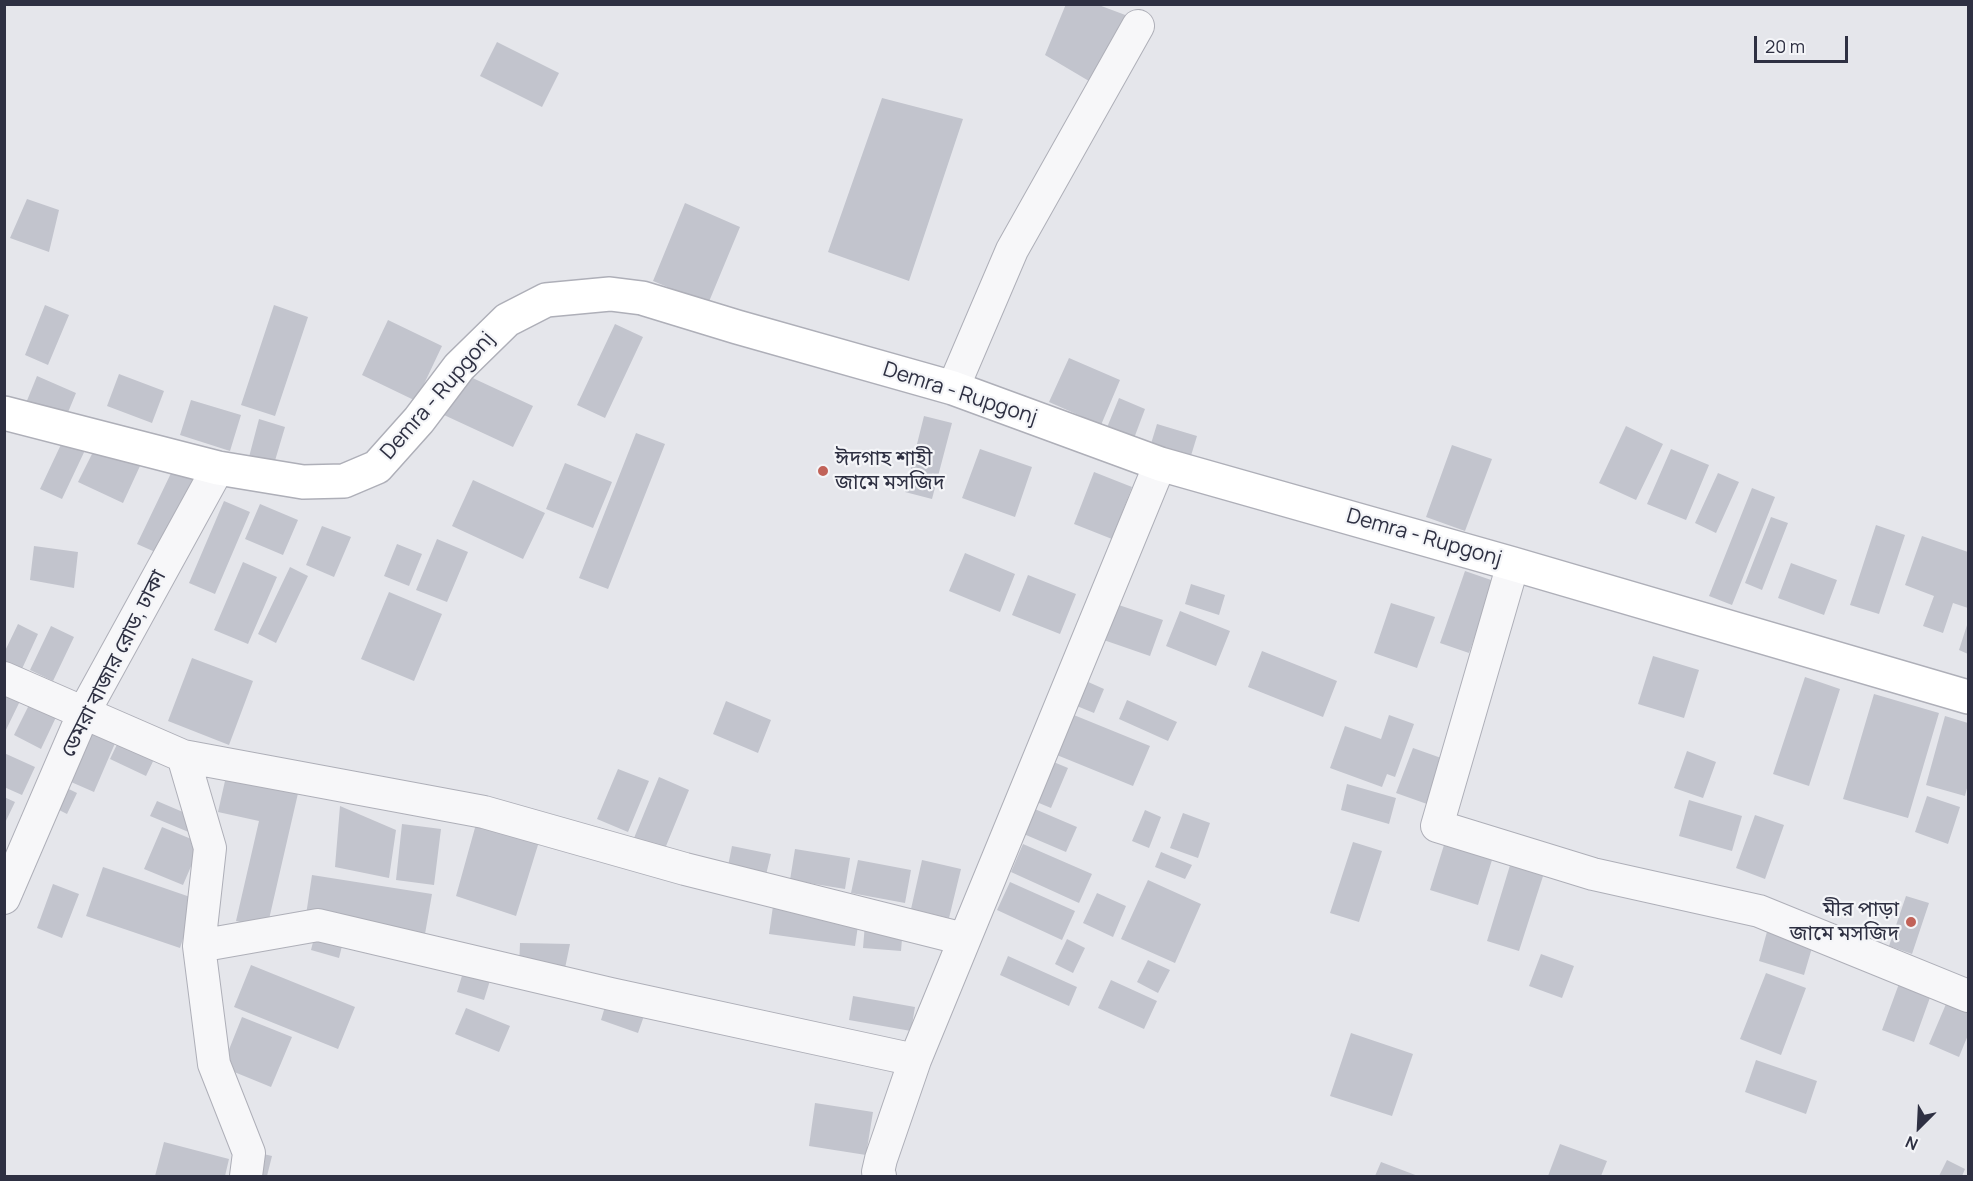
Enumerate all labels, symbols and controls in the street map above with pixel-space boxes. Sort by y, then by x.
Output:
scale bar [1757,24,1852,62]
text: 20 m [1765,34,1805,58]
street label: Demra - Rupgonj [376,327,500,465]
street label: Demra - Rupgonj [880,357,1040,431]
place label: ঈদগাহ শাহী জামে মসজিদ [835,446,945,496]
marker: ঈদগাহ শাহী জামে মসজিদ [816,464,830,478]
street label: Demra - Rupgonj [1343,504,1505,572]
street label: ডেমরা বাজার রোড, ঢাকা [56,566,172,762]
place label: মীর পাড়া জামে মসজিদ [1789,897,1899,947]
marker: মীর পাড়া জামে মসজিদ [1904,915,1918,929]
north arrow [1889,1097,1949,1157]
text: N [1902,1131,1921,1156]

